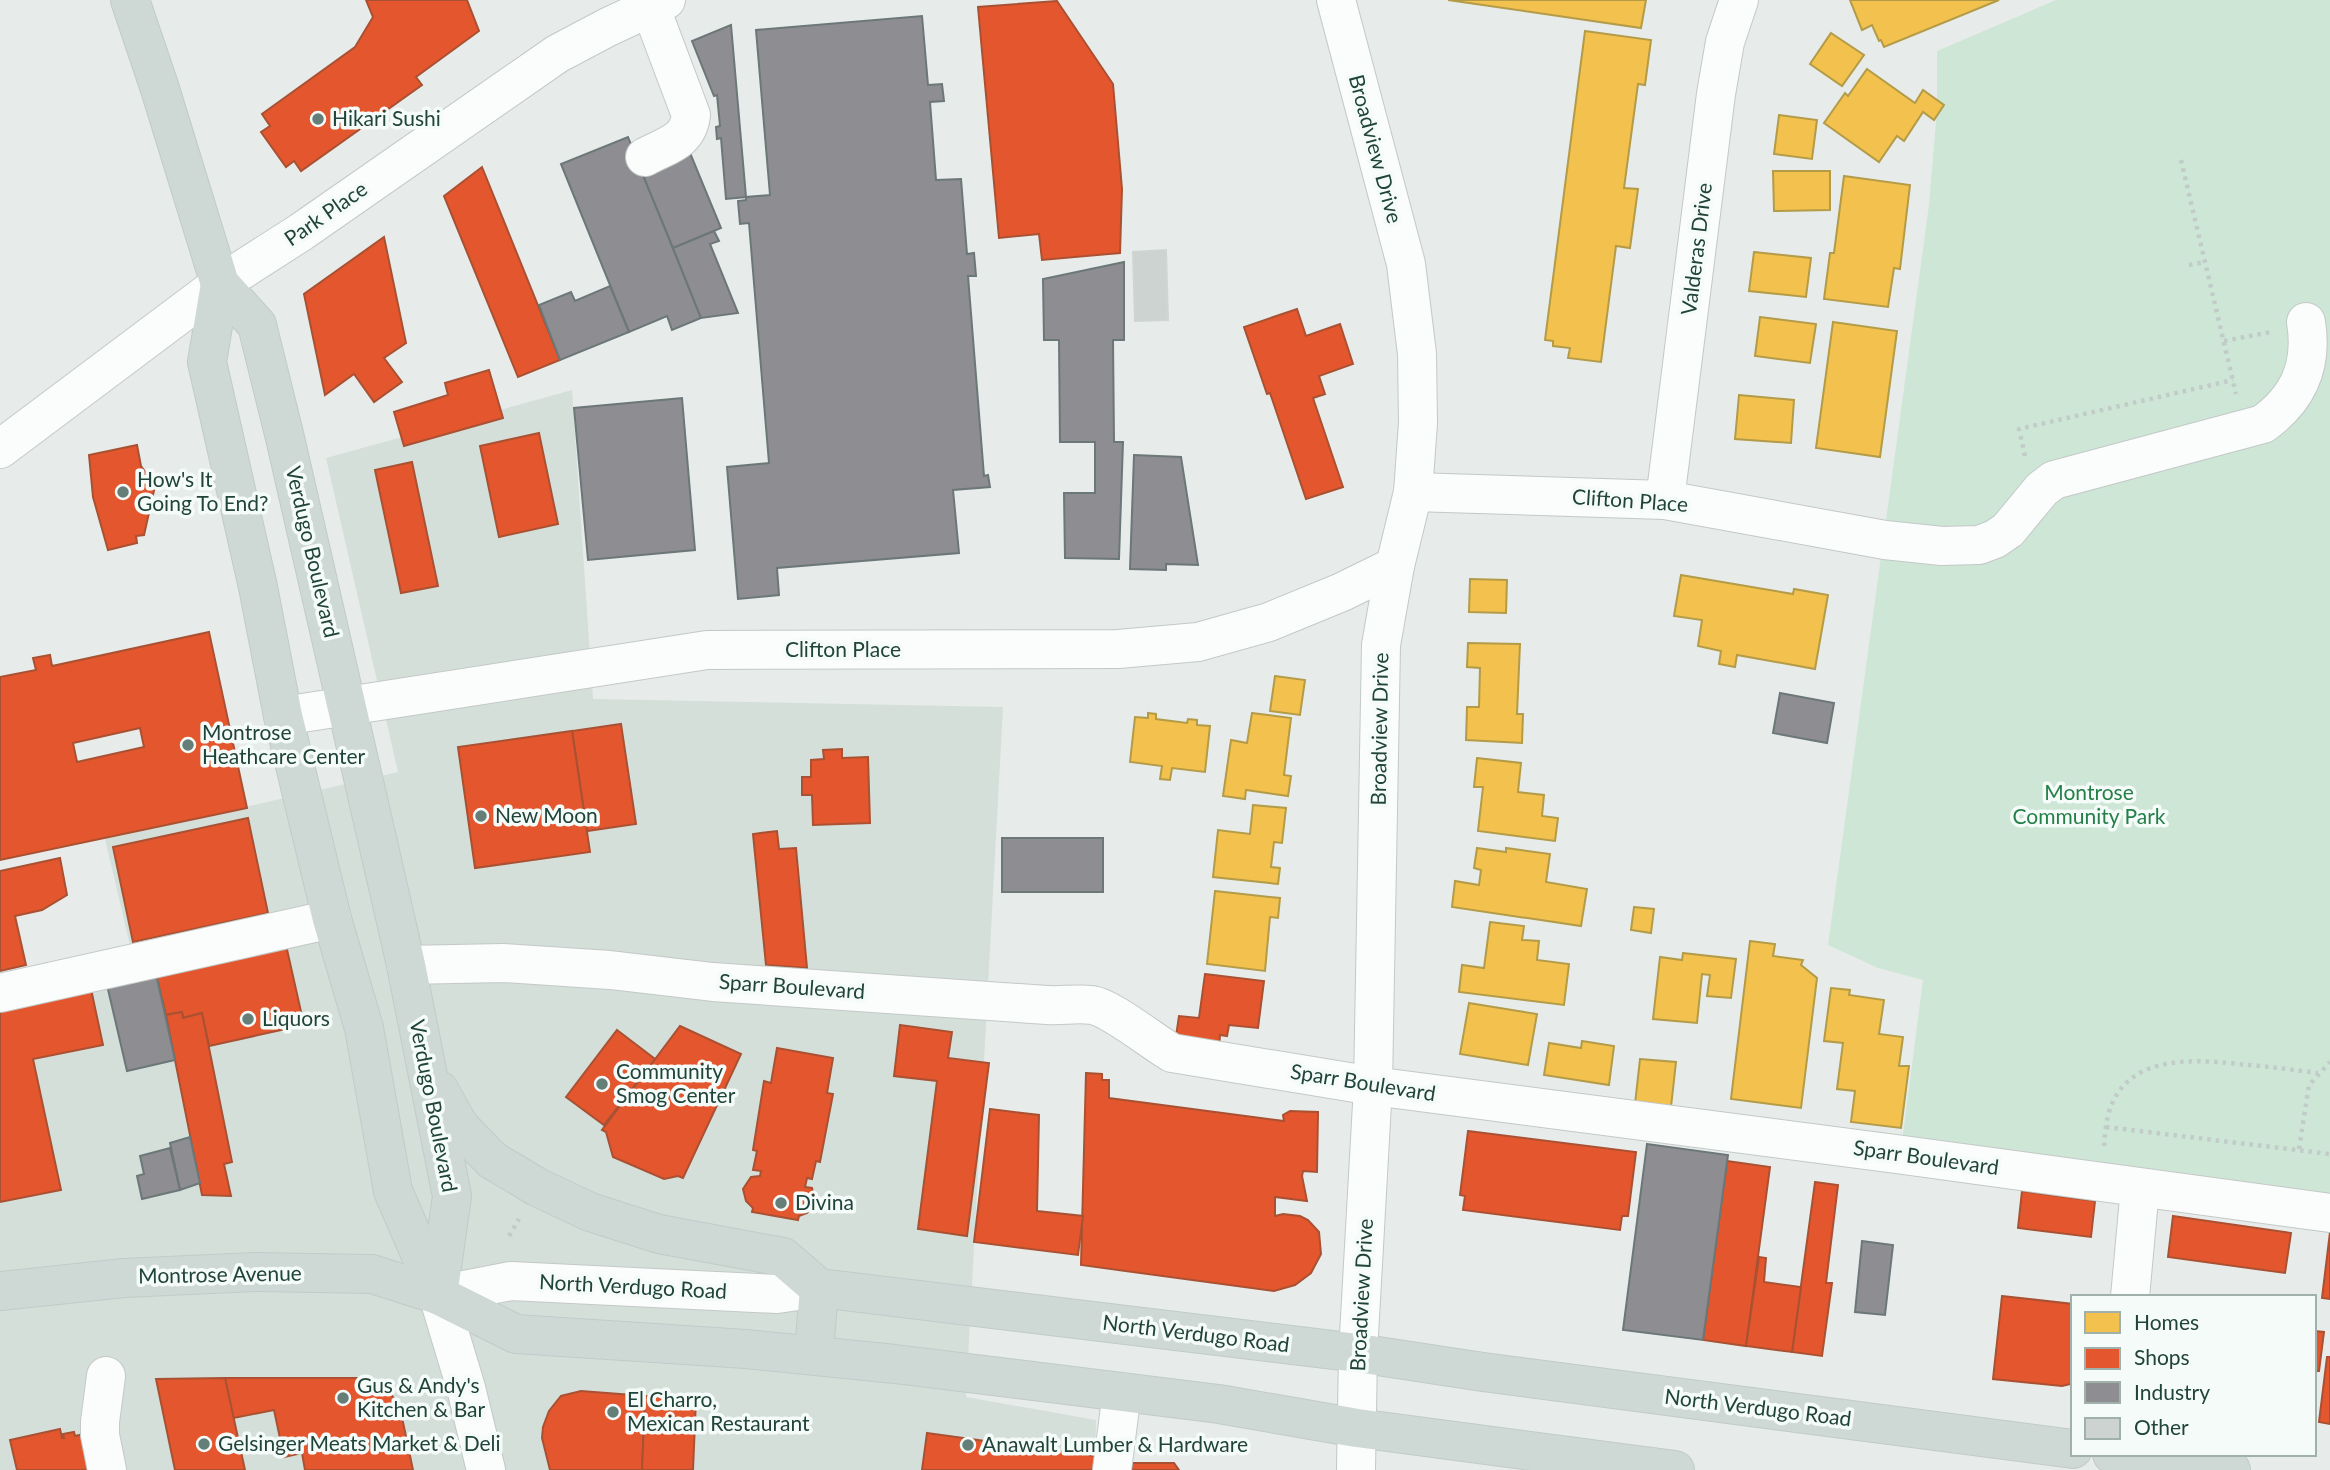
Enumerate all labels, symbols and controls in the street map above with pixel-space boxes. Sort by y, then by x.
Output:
street label: Broadview Drive [1345,71,1408,226]
place label: Hikari Sushi [332,105,441,130]
marker: Hikari Sushi [310,111,326,127]
street label: Park Place [279,175,371,250]
street label: Valderas Drive [1675,181,1716,317]
street label: Verdugo Boulevard [282,463,345,640]
place label: How's It Going To End? [137,466,268,515]
street label: Clifton Place [1571,483,1689,516]
marker: How's It Going To End? [115,484,131,500]
street label: Clifton Place [785,636,901,661]
street label: Broadview Drive [1365,652,1392,806]
place label: Montrose Heathcare Center [202,719,366,768]
marker: Montrose Heathcare Center [180,737,196,753]
park label: Montrose Community Park [2013,779,2166,828]
place label: New Moon [495,802,598,827]
marker: New Moon [473,808,489,824]
street label: Sparr Boulevard [718,968,866,1003]
place label: Liquors [262,1005,330,1030]
marker: Liquors [240,1011,256,1027]
street label: Verdugo Boulevard [405,1017,463,1194]
place label: Community Smog Center [616,1058,736,1107]
street label: Sparr Boulevard [1289,1058,1438,1105]
marker: Community Smog Center [594,1076,610,1092]
street label: Sparr Boulevard [1852,1134,2000,1179]
place label: Divina [795,1189,854,1214]
marker: Divina [773,1195,789,1211]
street label: Broadview Drive [1344,1218,1377,1372]
street label: Montrose Avenue [138,1260,302,1287]
street label: North Verdugo Road [538,1268,728,1303]
legend [2071,1295,2316,1456]
street label: North Verdugo Road [1101,1309,1291,1356]
text: Homes [2134,1309,2199,1334]
text: Shops [2134,1344,2190,1369]
place label: Gus & Andy's Kitchen & Bar [357,1372,486,1421]
text: Industry [2134,1379,2210,1404]
street label: North Verdugo Road [1663,1383,1853,1430]
place label: El Charro, Mexican Restaurant [627,1386,810,1435]
marker: Gus & Andy's Kitchen & Bar [335,1390,351,1406]
marker: El Charro, Mexican Restaurant [605,1404,621,1420]
text: Other [2134,1414,2189,1439]
place label: Gelsinger Meats Market & Deli [218,1430,501,1455]
place label: Anawalt Lumber & Hardware [982,1431,1248,1456]
marker: Gelsinger Meats Market & Deli [196,1436,212,1452]
marker: Anawalt Lumber & Hardware [960,1437,976,1453]

